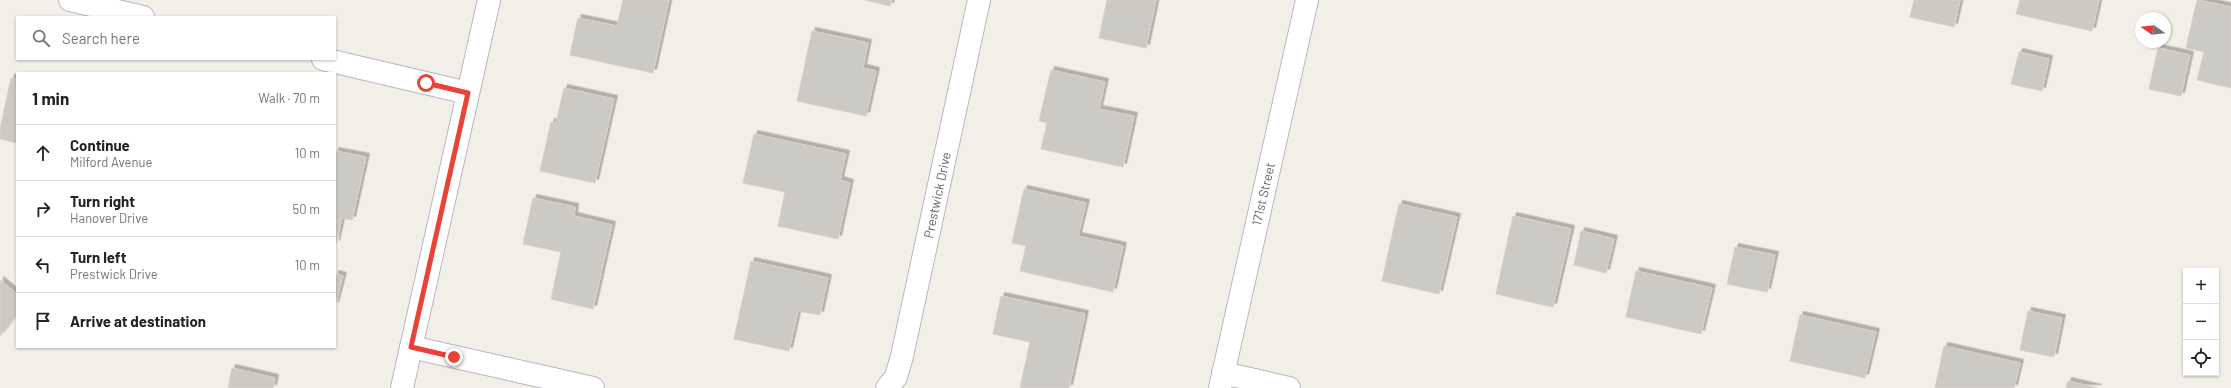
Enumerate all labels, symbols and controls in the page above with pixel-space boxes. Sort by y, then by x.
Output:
north arrow [2135,12,2171,48]
search box [16,16,336,60]
icon: search [30,27,52,49]
text: Search here [62,29,140,47]
route start [417,74,435,92]
text: 1 min [32,88,69,108]
text: Walk · 70 m [258,90,320,106]
text: Continue [70,136,130,154]
icon: ahead [32,142,54,164]
text: 10 m [295,145,320,161]
street label: Prestwick Drive [920,150,954,240]
text: Milford Avenue [70,154,152,170]
street label: 171st Street [1248,161,1278,227]
text: Turn right [70,192,135,210]
icon: right [32,198,54,220]
text: 50 m [293,201,320,217]
text: Hanover Drive [70,210,148,226]
text: Turn left [70,248,126,266]
icon: left [32,254,54,276]
text: 10 m [295,257,320,273]
text: Prestwick Drive [70,266,158,282]
map controls [2183,268,2219,376]
button: + [2183,268,2219,304]
button: − [2183,304,2219,340]
icon: arrive [32,310,54,332]
text: Arrive at destination [70,312,206,330]
button: locate [2183,340,2219,376]
route end [445,348,463,366]

